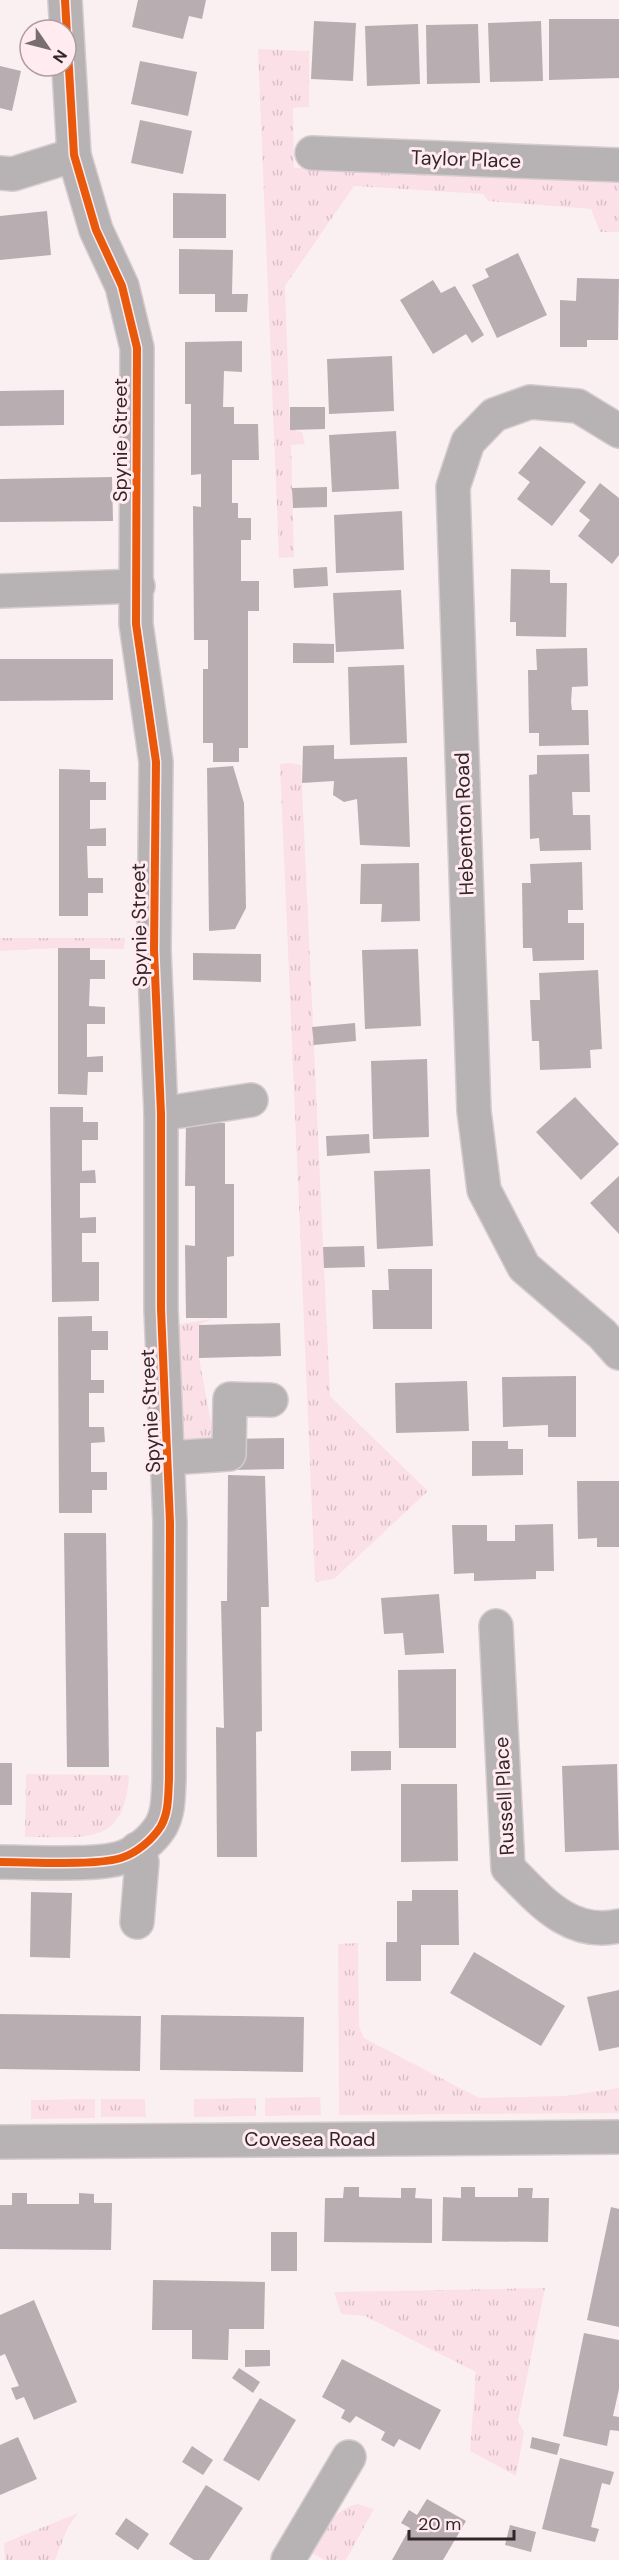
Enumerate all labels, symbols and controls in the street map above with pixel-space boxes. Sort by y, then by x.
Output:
north arrow [18,18,78,78]
text: N [48,46,72,67]
street label: Taylor Place [410,144,522,174]
street label: Spynie Street [107,378,133,502]
street label: Hebenton Road [449,752,479,896]
street label: Spynie Street [125,863,153,987]
street label: Spynie Street [134,1348,166,1474]
street label: Russell Place [488,1736,520,1856]
street label: Covesea Road [244,2126,376,2152]
scale bar [409,2503,514,2541]
text: 20 m [418,2512,461,2536]

